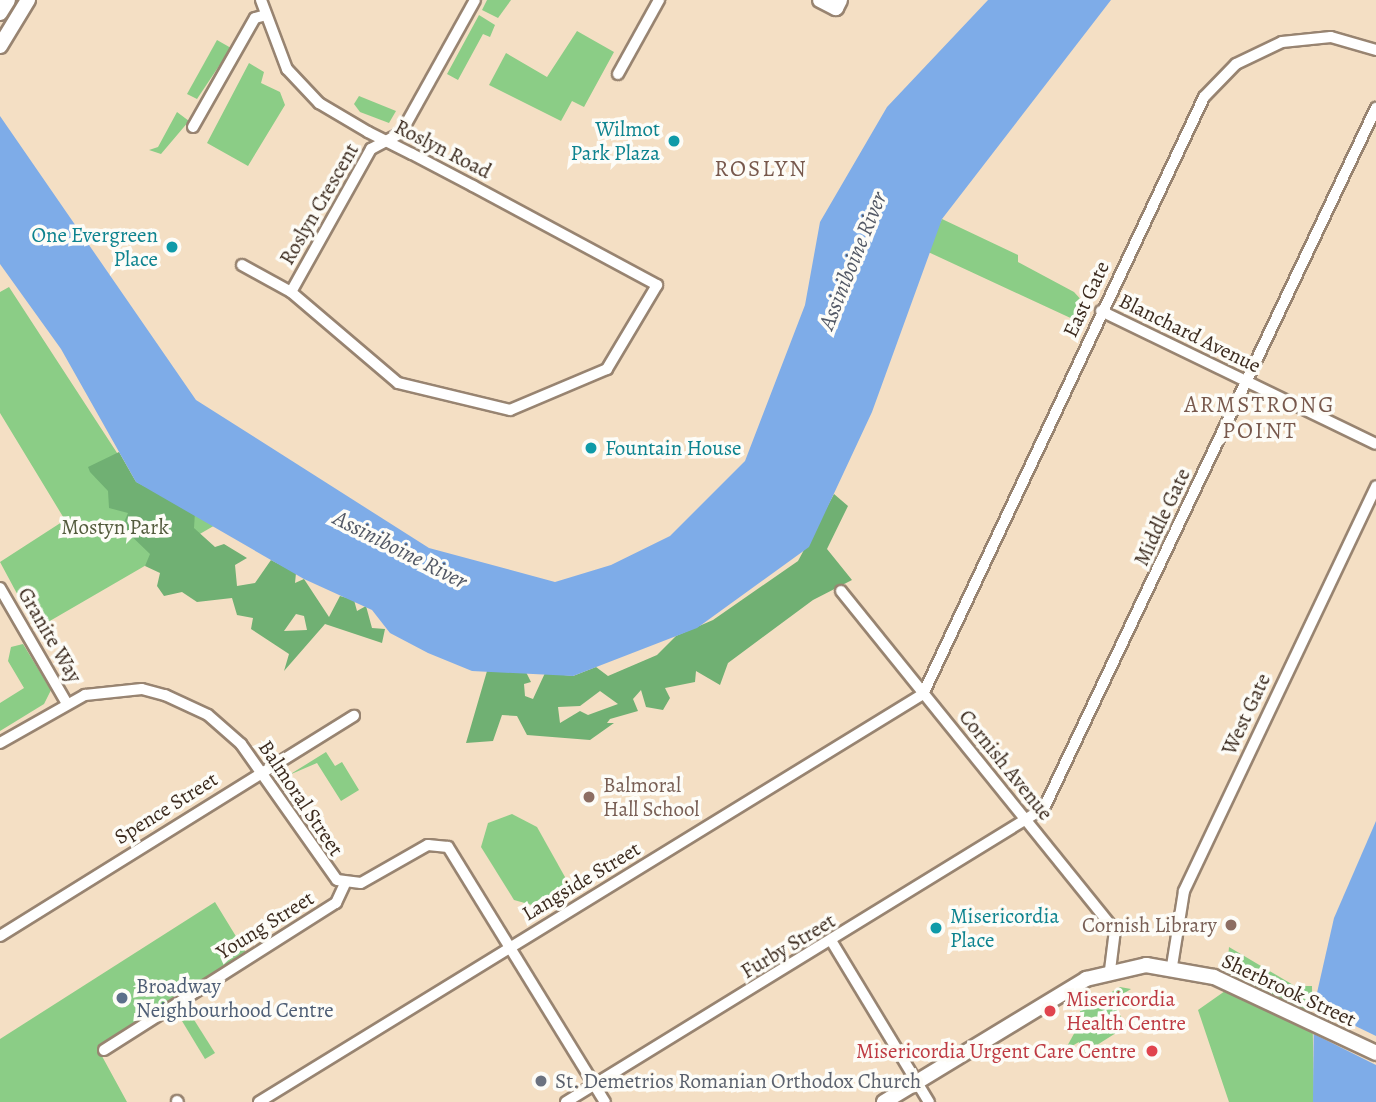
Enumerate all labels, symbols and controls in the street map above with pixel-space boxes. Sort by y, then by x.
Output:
street label: Roslyn Road [391,114,495,184]
place label: Wilmot Park Plaza [570,116,660,166]
marker: Wilmot Park Plaza [666,133,682,149]
street label: Roslyn Crescent [274,139,364,269]
district label: ROSLYN [715,155,807,183]
water label: Assiniboine River [813,188,893,334]
place label: One Evergreen Place [31,222,158,272]
marker: One Evergreen Place [164,239,180,255]
street label: East Gate [1057,257,1115,341]
street label: Blanchard Avenue [1115,288,1265,378]
district label: ARMSTRONG POINT [1185,391,1335,445]
place label: Fountain House [605,435,742,461]
marker: Fountain House [583,440,599,456]
street label: Middle Gate [1128,464,1196,570]
water label: Assiniboine River [329,505,471,595]
park label: Mostyn Park [61,514,169,540]
street label: Granite Way [13,583,87,687]
street label: West Gate [1216,669,1276,759]
street label: Cornish Avenue [954,705,1058,825]
street label: Balmoral Street [253,735,349,861]
street label: Spence Street [110,766,222,850]
place label: Balmoral Hall School [603,772,699,822]
marker: Balmoral Hall School [581,789,597,805]
street label: Langside Street [517,836,645,926]
street label: Young Street [212,885,318,965]
place label: Misericordia Place [950,903,1059,953]
street label: Furby Street [736,908,840,984]
place label: Cornish Library [1082,912,1217,938]
marker: Cornish Library [1223,917,1239,933]
marker: Misericordia Place [928,920,944,936]
street label: Sherbrook Street [1218,948,1360,1032]
place label: Broadway Neighbourhood Centre [136,973,334,1023]
place label: Misericordia Health Centre [1066,986,1186,1036]
marker: Broadway Neighbourhood Centre [114,990,130,1006]
marker: Misericordia Health Centre [1040,1001,1060,1021]
place label: Misericordia Urgent Care Centre [856,1038,1136,1064]
marker: Misericordia Urgent Care Centre [1142,1041,1162,1061]
place label: St. Demetrios Romanian Orthodox Church [555,1068,922,1094]
marker: St. Demetrios Romanian Orthodox Church [533,1073,549,1089]

